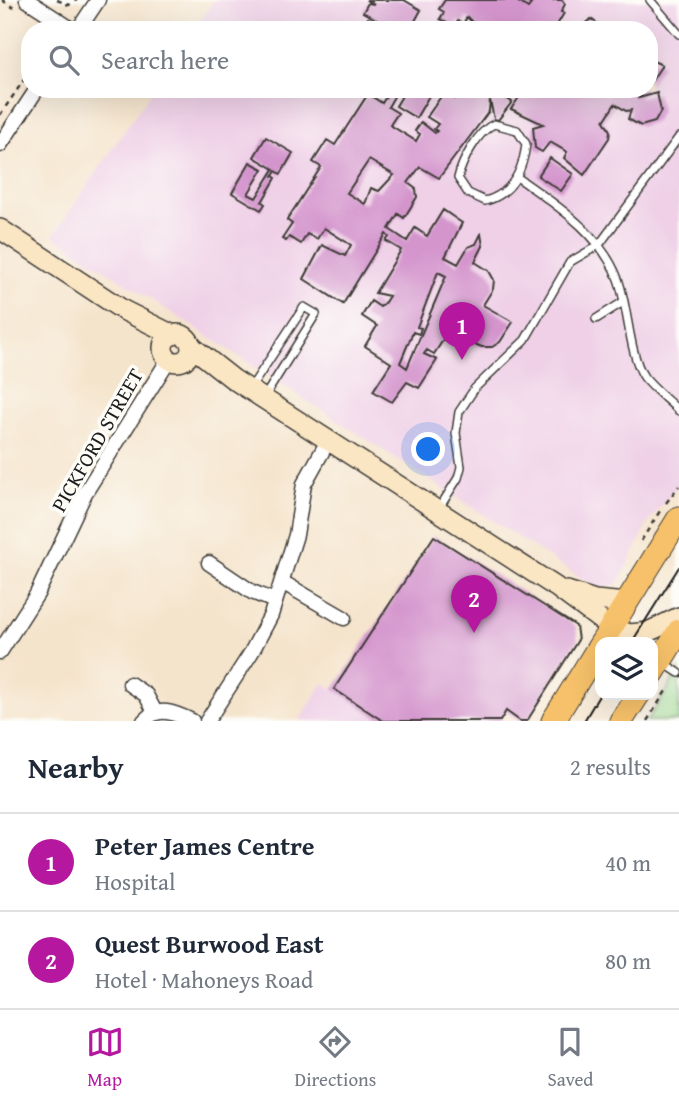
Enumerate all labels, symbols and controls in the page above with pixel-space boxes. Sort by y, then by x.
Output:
search box [21,21,658,98]
text: Search here [101,40,229,79]
icon: search [45,41,83,79]
pin: 1 [439,302,485,360]
street label: PICKFORD STREET [43,362,151,518]
your location [411,432,445,466]
pin: 2 [451,575,497,633]
map controls [595,637,658,700]
button: layers [595,637,658,700]
text: Nearby [28,745,124,789]
text: 2 results [570,750,651,783]
text: Peter James Centre [95,826,314,865]
text: 1 [45,846,57,879]
text: 40 m [605,846,651,879]
text: Hospital [95,865,175,898]
text: Quest Burwood East [95,924,324,963]
text: 2 [45,944,57,977]
text: 80 m [605,944,651,977]
text: Hotel · Mahoneys Road [95,963,313,996]
tab: Map [86,1023,124,1093]
tab: Directions [295,1023,376,1093]
tab: Saved [547,1023,593,1093]

